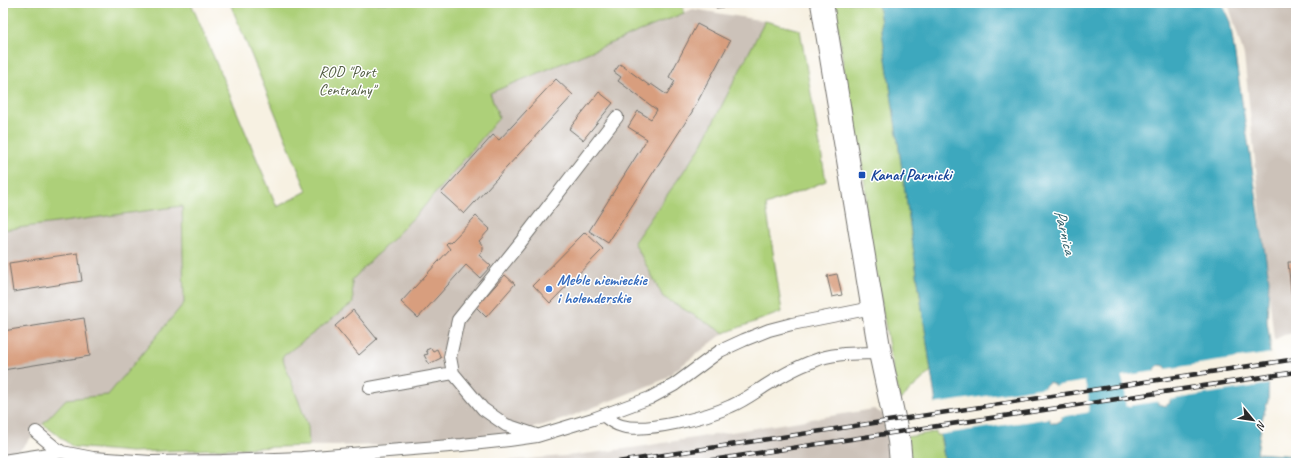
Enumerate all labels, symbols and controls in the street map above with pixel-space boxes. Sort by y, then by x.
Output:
park label: ROD "Port Centralny" [319,62,378,100]
place label: Kanał Parnicki [870,165,954,185]
marker: Kanał Parnicki [857,170,867,180]
water label: Parnica [1049,208,1081,258]
place label: Meble niemieckie i holenderskie [557,270,648,308]
marker: Meble niemieckie i holenderskie [544,284,554,294]
north arrow [1233,400,1273,440]
text: N [1253,418,1270,433]

